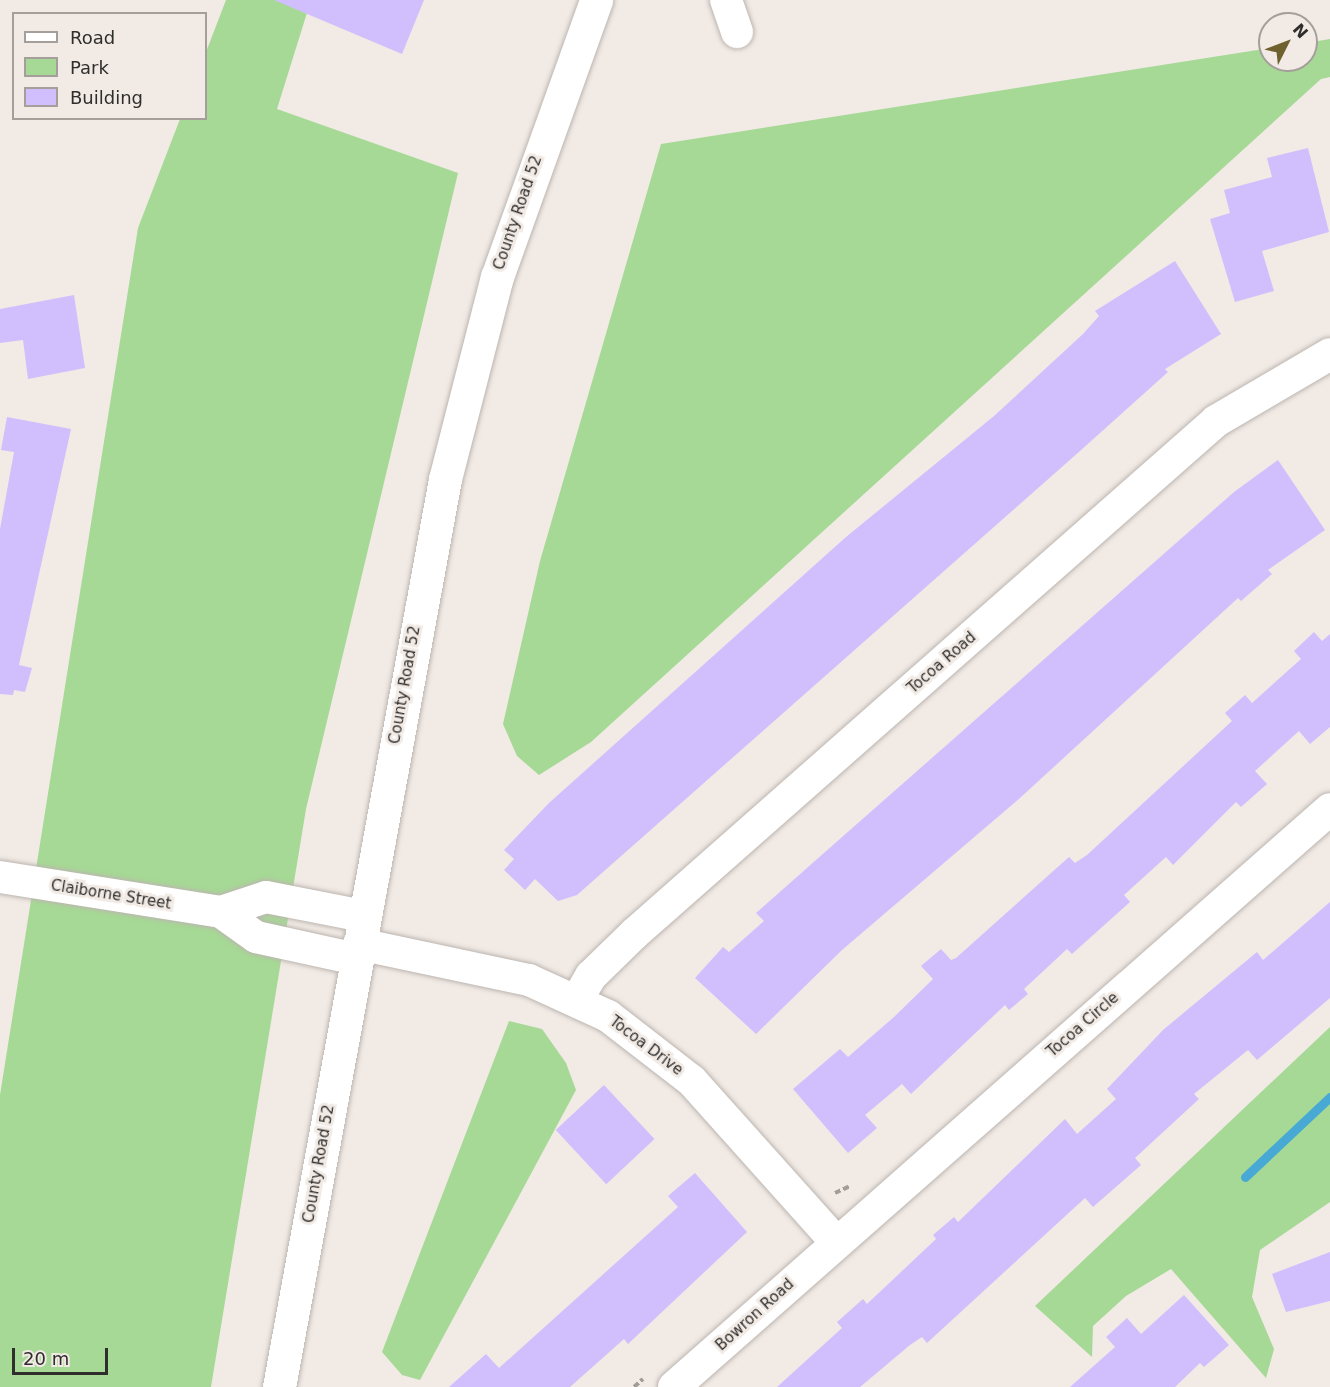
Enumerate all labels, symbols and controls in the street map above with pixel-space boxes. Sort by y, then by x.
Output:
legend [12,12,207,120]
north arrow [1258,12,1318,72]
text: N [1289,20,1312,42]
text: Road [70,27,115,48]
text: Park [70,57,109,78]
text: Building [70,87,143,108]
street label: County Road 52 [490,153,546,273]
street label: County Road 52 [386,625,424,745]
street label: Tocoa Road [904,628,980,698]
street label: Claiborne Street [49,877,173,913]
street label: Tocoa Circle [1043,989,1123,1061]
street label: Tocoa Drive [606,1013,686,1079]
street label: County Road 52 [300,1104,338,1224]
street label: Bowron Road [712,1275,798,1355]
scale bar [15,1336,111,1374]
text: 20 m [23,1348,69,1369]

